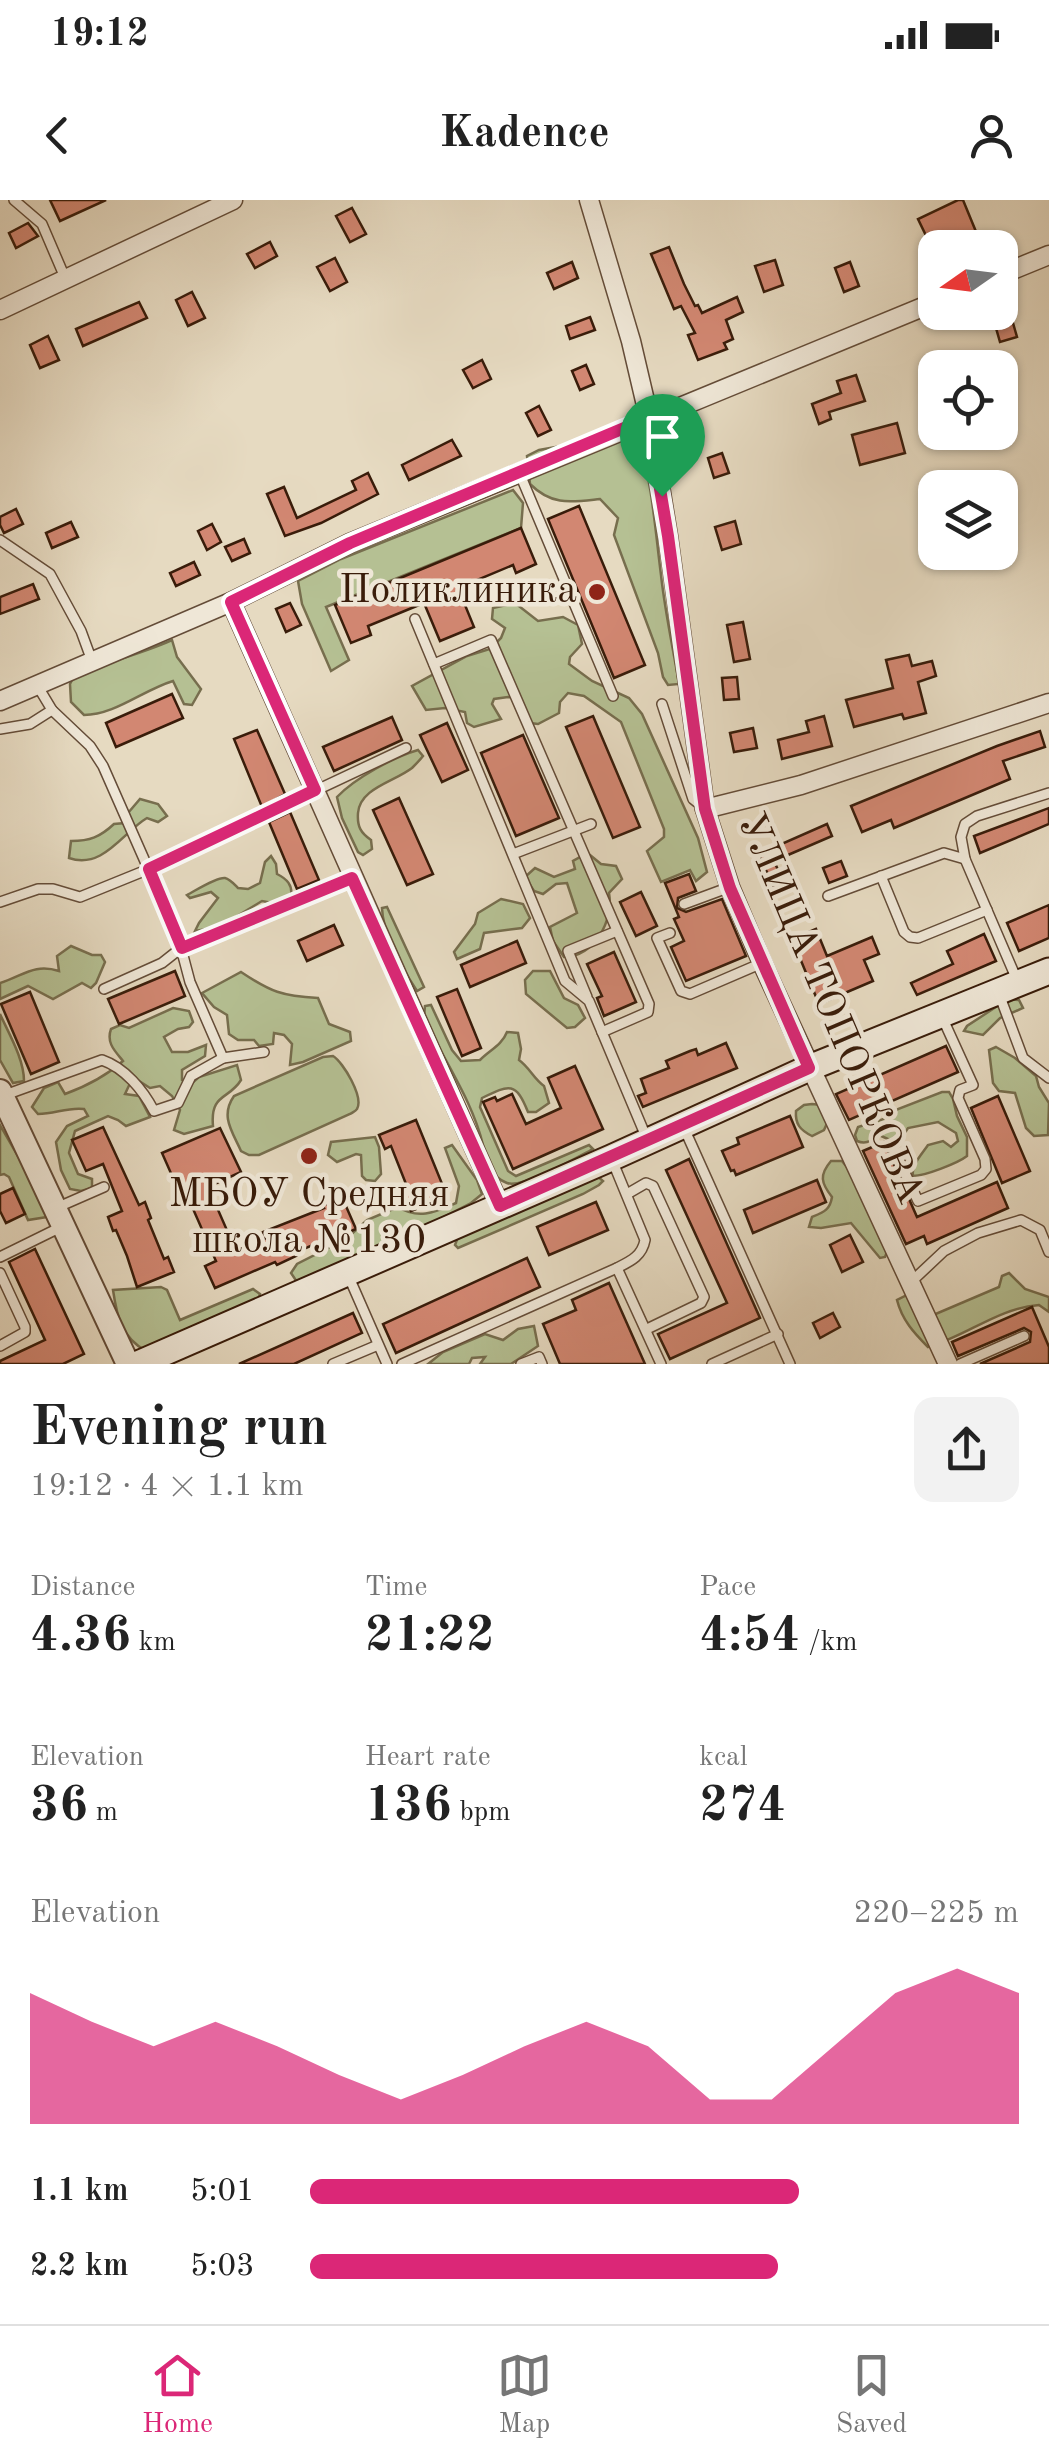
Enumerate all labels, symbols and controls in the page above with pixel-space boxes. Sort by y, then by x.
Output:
text: 19:12 [50,16,149,54]
icon: back [30,108,85,163]
icon: person [964,108,1019,163]
text: Kadence [439,112,610,157]
north arrow [918,230,1018,330]
map controls [918,230,1018,570]
button: locate [918,350,1018,450]
pin [620,394,705,497]
icon: arrive [635,409,690,464]
button: layers [918,470,1018,570]
place label: Поликлиника [339,572,577,612]
marker: Поликлиника [586,581,608,603]
street label: УЛИЦА ТОПОРКОВА [729,808,929,1210]
marker: МБОУ Средняя школа №130 [298,1145,320,1167]
place label: МБОУ Средняя школа №130 [169,1176,449,1262]
button: share [914,1397,1019,1502]
text: Evening run [30,1402,328,1457]
text: 19:12 · 4 × 1.1 km [30,1471,304,1503]
text: Distance [30,1574,135,1602]
text: Time [365,1574,427,1602]
text: Pace [699,1574,756,1602]
text: 4.36 [30,1612,131,1662]
text: 21:22 [365,1612,495,1662]
text: 4:54 [699,1612,800,1662]
text: km [131,1629,176,1657]
text: /km [800,1629,858,1657]
text: Elevation [30,1744,144,1772]
text: Heart rate [365,1744,491,1772]
text: kcal [699,1744,748,1772]
text: 36 [30,1782,88,1832]
text: 136 [365,1782,452,1832]
text: 274 [699,1782,786,1832]
text: m [88,1799,118,1827]
text: bpm [452,1799,511,1827]
text: Elevation [30,1898,160,1930]
text: 220–225 m [853,1898,1019,1930]
text: 1.1 km [30,2176,129,2208]
text: 5:01 [190,2176,255,2208]
text: 2.2 km [30,2251,129,2283]
text: 5:03 [190,2251,255,2283]
tab: Home [142,2348,213,2443]
tab: Map [497,2348,552,2443]
tab: Saved [836,2348,907,2443]

